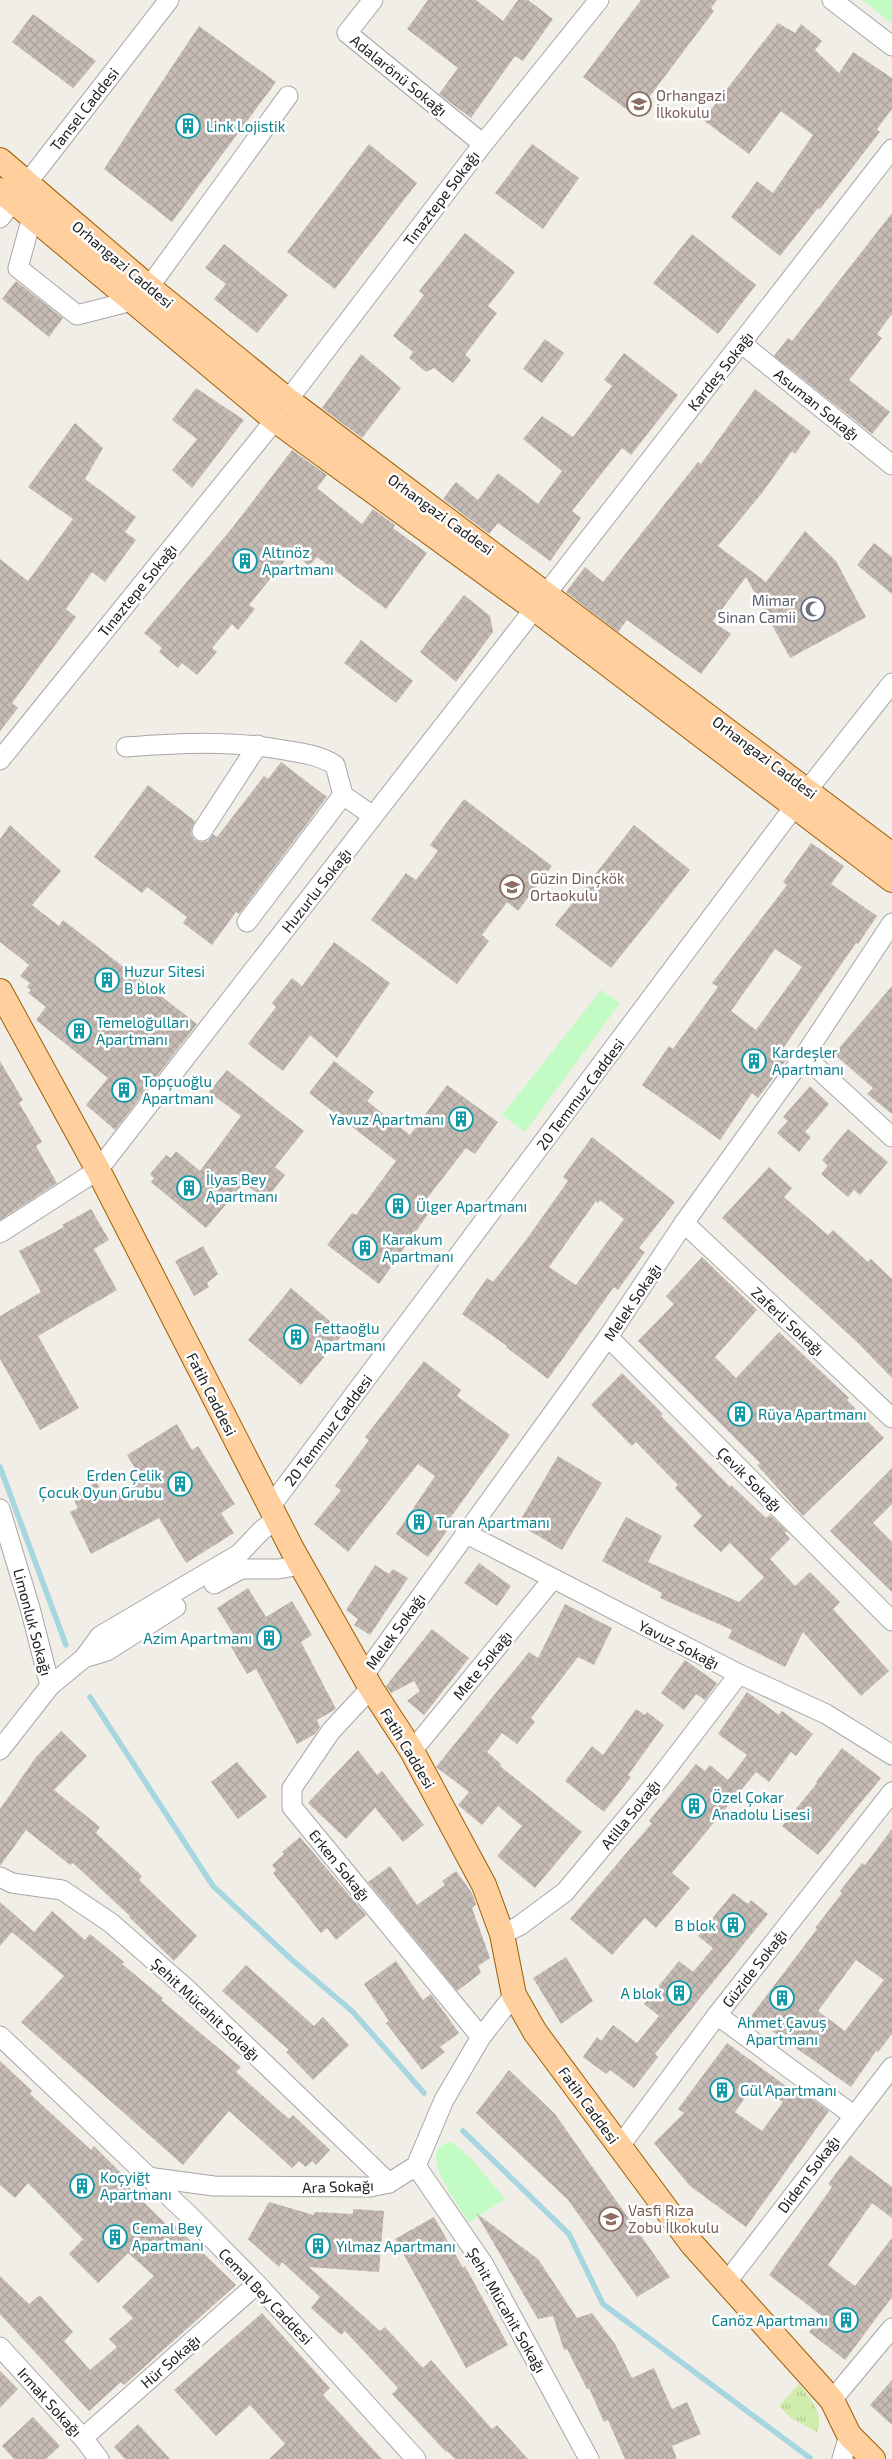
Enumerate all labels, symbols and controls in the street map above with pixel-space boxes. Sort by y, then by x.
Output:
street label: Adalarönü Sokağı [347,31,451,119]
street label: Tansel Caddesi [46,64,122,154]
place label: Orhangazi İlkokulu [656,86,726,121]
school or university icon: Orhangazi İlkokulu [626,91,652,117]
building icon: Link Lojistik [175,113,201,139]
place label: Link Lojistik [206,117,286,136]
street label: Tınaztepe Sokağı [399,147,483,249]
street label: Orhangazi Caddesi [69,217,177,311]
street label: Kardeş Sokağı [684,328,757,415]
street label: Asuman Sokağı [771,364,863,444]
street label: Orhangazi Caddesi [385,470,497,558]
street label: Tınaztepe Sokağı [94,540,180,640]
place label: Altınöz Apartmanı [262,543,334,578]
building icon: Altınöz Apartmanı [232,548,258,574]
place label: Mimar Sinan Camii [717,591,796,626]
mosque icon: Mimar Sinan Camii [800,596,826,622]
street label: Orhangazi Caddesi [709,712,821,802]
street label: Huzurlu Sokağı [277,844,355,936]
place label: Güzin Dinçkök Ortaokulu [530,869,625,904]
school or university icon: Güzin Dinçkök Ortaokulu [499,874,525,900]
place label: Huzur Sitesi B blok [124,962,205,997]
building icon: Huzur Sitesi B blok [94,967,120,993]
place label: Temeloğulları Apartmanı [96,1013,189,1048]
building icon: Temeloğulları Apartmanı [66,1018,92,1044]
street label: 20 Temmuz Caddesi [532,1035,628,1153]
place label: Kardeşler Apartmanı [772,1043,844,1078]
building icon: Kardeşler Apartmanı [741,1048,767,1074]
place label: Topçuoğlu Apartmanı [142,1072,214,1107]
building icon: Topçuoğlu Apartmanı [111,1077,137,1103]
building icon: Yavuz Apartmanı [448,1106,474,1132]
place label: Yavuz Apartmanı [329,1110,444,1128]
place label: İlyas Bey Apartmanı [206,1170,278,1205]
building icon: İlyas Bey Apartmanı [176,1175,202,1201]
building icon: Ülger Apartmanı [385,1193,411,1219]
place label: Ülger Apartmanı [416,1197,527,1215]
place label: Karakum Apartmanı [382,1230,454,1265]
building icon: Karakum Apartmanı [352,1235,378,1261]
street label: Melek Sokağı [600,1260,664,1344]
street label: Zaferli Sokağı [748,1283,828,1359]
place label: Fettaoğlu Apartmanı [314,1319,386,1354]
building icon: Fettaoğlu Apartmanı [283,1324,309,1350]
street label: Fatih Caddesi [183,1349,241,1439]
street label: 20 Temmuz Caddesi [280,1371,376,1489]
building icon: Rüya Apartmanı [727,1401,753,1427]
place label: Rüya Apartmanı [758,1405,867,1423]
street label: Çevik Sokağı [713,1443,786,1516]
place label: Erden Çelik Çocuk Oyun Grubu [39,1466,162,1502]
building icon: Erden Çelik Çocuk Oyun Grubu [167,1471,193,1497]
building icon: Turan Apartmanı [406,1509,432,1535]
place label: Turan Apartmanı [436,1513,550,1531]
street label: Limonluk Sokağı [10,1566,56,1678]
street label: Melek Sokağı [361,1590,429,1672]
street label: Yavuz Sokağı [636,1616,722,1672]
building icon: Azim Apartmanı [256,1625,282,1651]
street label: Mete Sokağı [449,1627,515,1703]
place label: Azim Apartmanı [143,1629,252,1647]
street label: Fatih Caddesi [377,1704,439,1792]
street label: Atilla Sokağı [597,1776,663,1852]
place label: Özel Çokar Anadolu Lisesi [712,1788,810,1823]
building icon: Özel Çokar Anadolu Lisesi [681,1793,707,1819]
street label: Erken Sokağı [306,1826,374,1904]
building icon: B blok [720,1912,746,1938]
place label: B blok [674,1916,716,1934]
street label: Güzide Sokağı [718,1925,790,2011]
street label: Şehit Mücahit Sokağı [147,1954,264,2065]
building icon: A blok [666,1980,692,2006]
place label: A blok [621,1984,662,2002]
building icon: Ahmet Çavuş Apartmanı [769,1985,795,2011]
place label: Ahmet Çavuş Apartmanı [737,2013,827,2048]
street label: Fatih Caddesi [555,2063,623,2147]
building icon: Gül Apartmanı [709,2077,735,2103]
place label: Gül Apartmanı [740,2081,837,2099]
street label: Didem Sokağı [773,2132,843,2216]
place label: Koçyiğt Apartmanı [100,2168,172,2203]
building icon: Koçyiğt Apartmanı [69,2173,95,2199]
street label: Ara Sokağı [302,2176,374,2196]
place label: Vasfi Rıza Zobu İlkokulu [628,2201,719,2236]
school or university icon: Vasfi Rıza Zobu İlkokulu [598,2206,624,2232]
place label: Cemal Bey Apartmanı [132,2219,204,2254]
building icon: Cemal Bey Apartmanı [102,2224,128,2250]
building icon: Yılmaz Apartmanı [305,2233,331,2259]
place label: Yılmaz Apartmanı [336,2237,456,2255]
street label: Cemal Bey Caddesi [215,2244,317,2348]
street label: Şehit Mücahit Sokağı [463,2244,550,2376]
building icon: Canöz Apartmanı [833,2307,859,2333]
place label: Canöz Apartmanı [712,2311,828,2329]
street label: Hür Sokağı [137,2330,203,2392]
street label: Irmak Sokağı [14,2364,86,2440]

